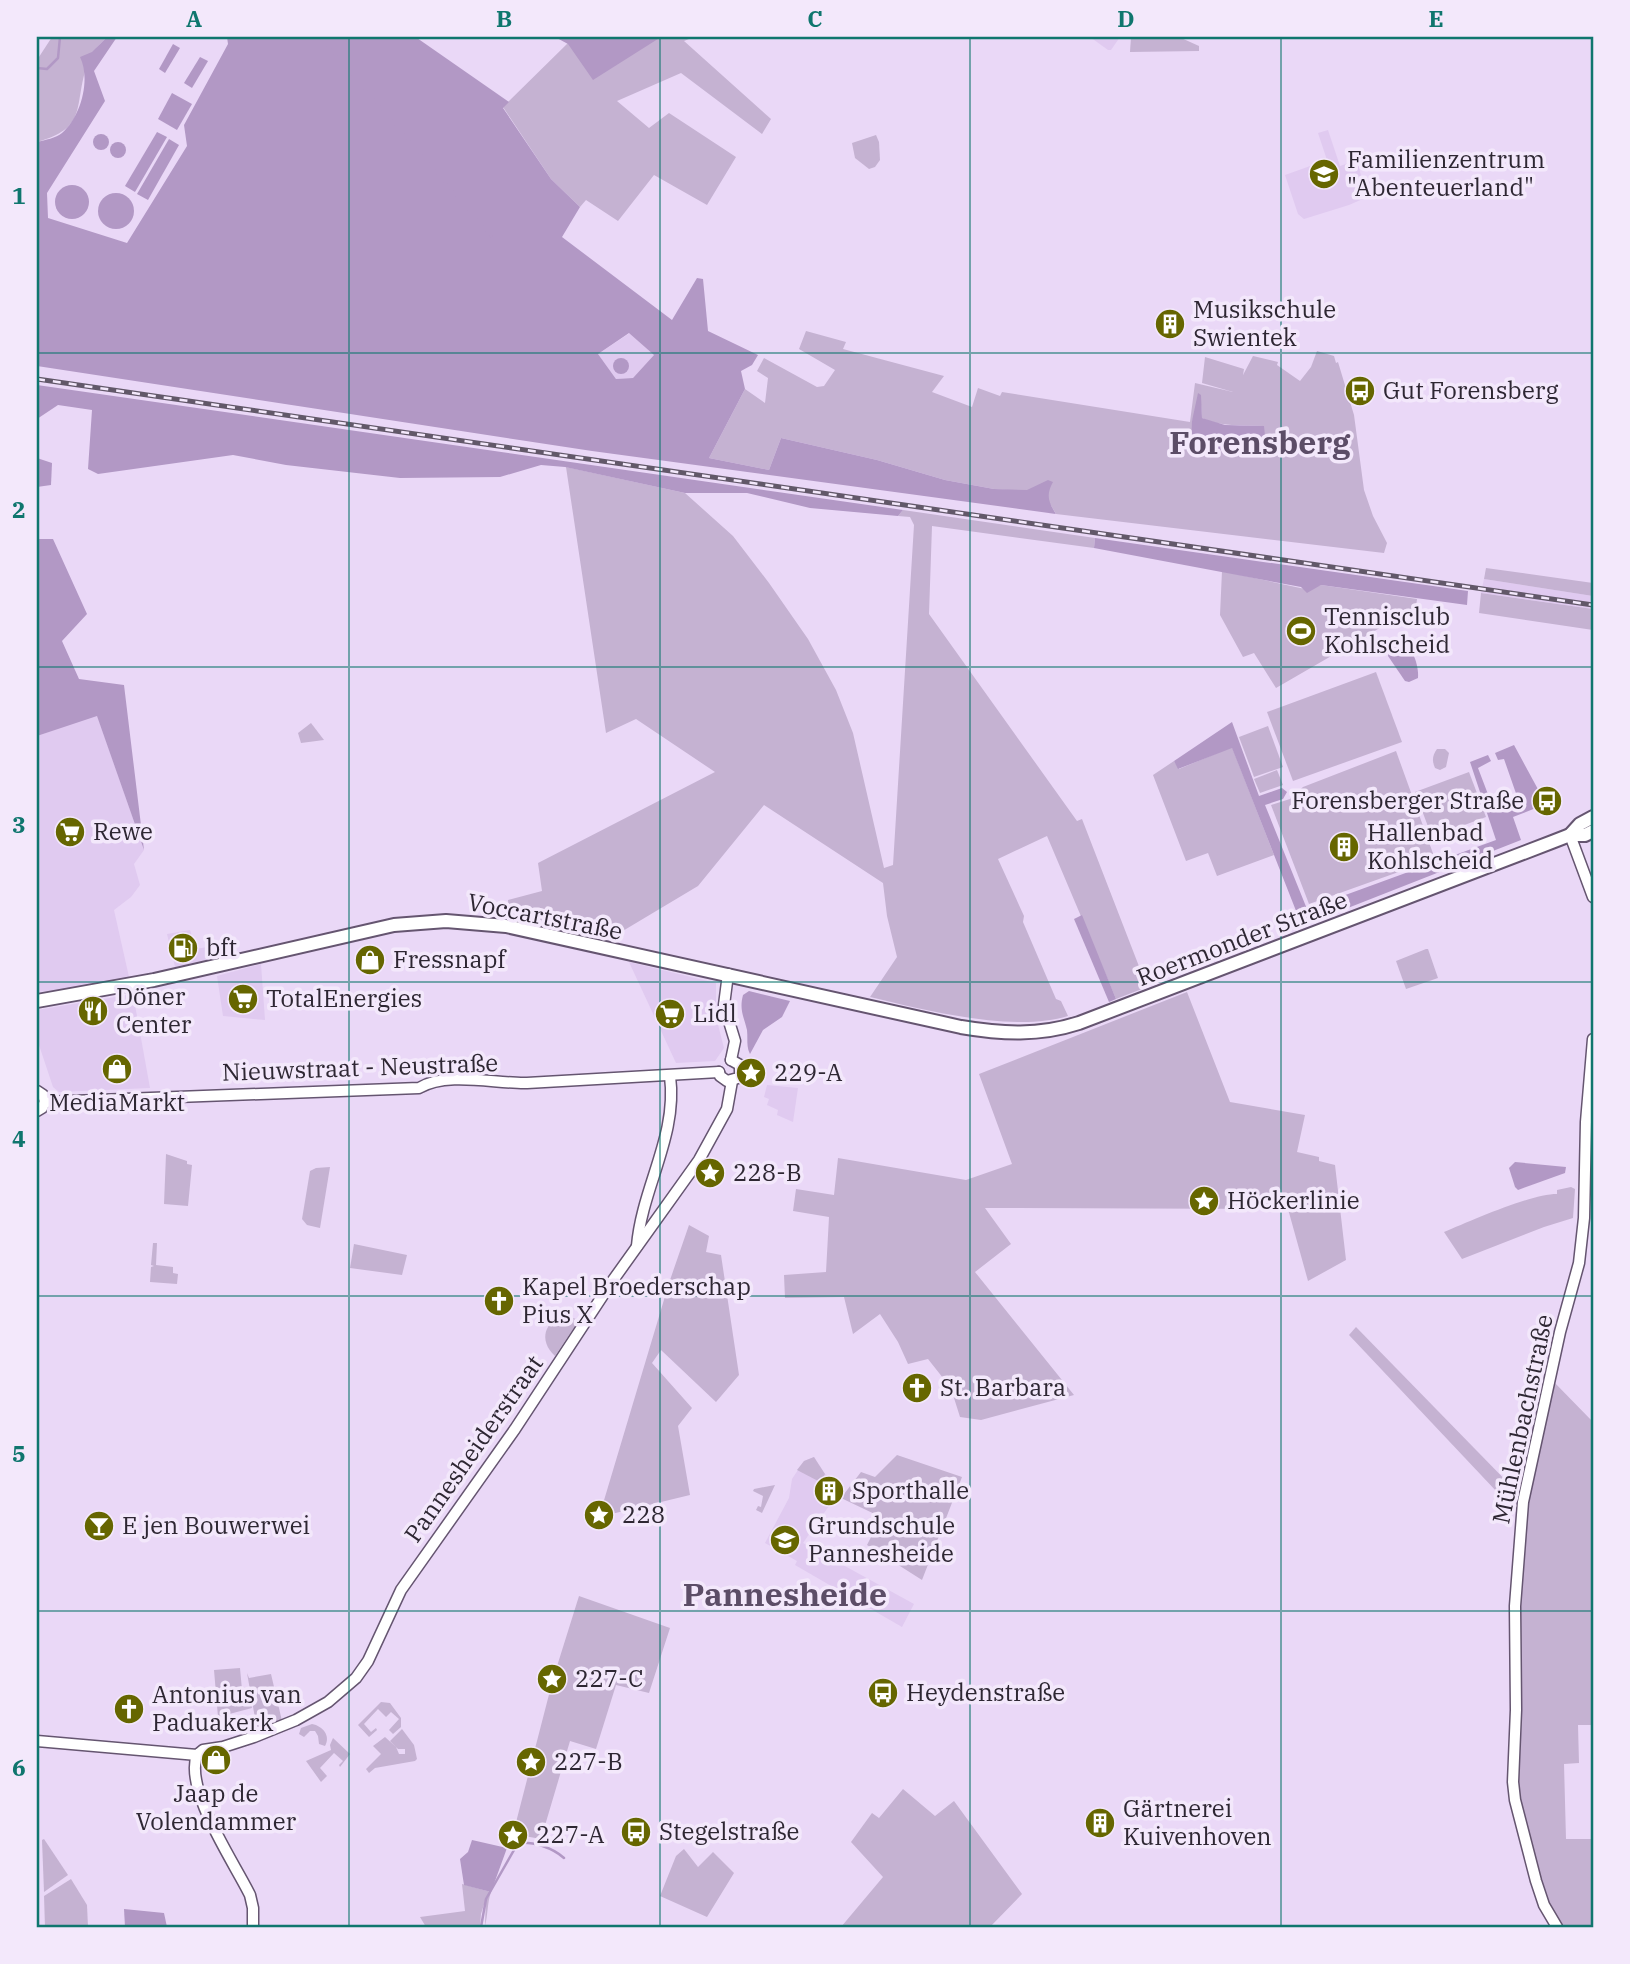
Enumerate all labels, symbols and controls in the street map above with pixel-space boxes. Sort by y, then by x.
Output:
text: A [186,3,202,33]
text: B [496,3,512,33]
text: C [807,3,823,33]
text: D [1117,3,1135,33]
text: E [1428,3,1444,33]
place label: Familienzentrum "Abenteuerland" [1347,143,1545,203]
school or university icon: Familienzentrum "Abenteuerland" [1307,157,1341,191]
text: 1 [12,180,26,210]
place label: Musikschule Swientek [1193,293,1336,353]
building icon: Musikschule Swientek [1153,307,1187,341]
bus stop icon: Gut Forensberg [1343,374,1377,408]
place label: Gut Forensberg [1383,374,1559,406]
district label: Forensberg [1169,421,1351,463]
text: 2 [12,494,26,524]
place label: Tennisclub Kohlscheid [1324,600,1450,660]
sports icon: Tennisclub Kohlscheid [1284,614,1318,648]
place label: Forensberger Straße [1291,784,1524,816]
bus stop icon: Forensberger Straße [1530,784,1564,818]
text: 3 [12,809,26,839]
supermarket icon: Rewe [53,815,87,849]
place label: Rewe [93,815,153,847]
place label: Hallenbad Kohlscheid [1367,816,1493,876]
building icon: Hallenbad Kohlscheid [1327,830,1361,864]
street label: Roermonder Straße [1132,883,1351,993]
street label: Voccartstraße [465,885,625,947]
fuel station icon: bft [166,931,200,965]
place label: bft [206,931,237,963]
shop icon: Fressnapf [353,943,387,977]
place label: Fressnapf [393,943,507,975]
place label: Döner Center [116,980,192,1040]
supermarket icon: TotalEnergies [226,982,260,1016]
place label: TotalEnergies [266,982,422,1014]
restaurant icon: Döner Center [76,994,110,1028]
supermarket icon: Lidl [653,997,687,1031]
place label: Lidl [693,997,737,1029]
street label: Nieuwstraat - Neustraße [221,1046,499,1088]
shop icon: MediaMarkt [100,1052,134,1086]
place icon: 229-A [734,1056,768,1090]
place label: 229-A [774,1056,843,1088]
place label: MediaMarkt [49,1086,185,1118]
text: 4 [12,1123,26,1153]
place icon: 228-B [693,1156,727,1190]
place label: 228-B [733,1156,802,1188]
place icon: Höckerlinie [1187,1184,1221,1218]
place label: Höckerlinie [1227,1184,1360,1216]
place label: Kapel Broederschap Pius X [522,1270,751,1330]
church icon: Kapel Broederschap Pius X [482,1284,516,1318]
street label: Mühlenbachstraße [1484,1311,1560,1526]
street label: Pannesheiderstraat [397,1348,550,1548]
church icon: St. Barbara [900,1371,934,1405]
place label: St. Barbara [940,1371,1066,1403]
text: 5 [12,1438,26,1468]
building icon: Sporthalle [812,1474,846,1508]
place label: Sporthalle [852,1474,969,1506]
place icon: 228 [582,1498,616,1532]
place label: 228 [622,1498,665,1530]
bar icon: E jen Bouwerwei [82,1509,116,1543]
place label: E jen Bouwerwei [122,1509,310,1541]
place label: Grundschule Pannesheide [808,1509,955,1569]
school or university icon: Grundschule Pannesheide [768,1523,802,1557]
district label: Pannesheide [683,1573,887,1615]
place icon: 227-C [535,1662,569,1696]
place label: 227-C [575,1662,644,1694]
bus stop icon: Heydenstraße [866,1676,900,1710]
place label: Heydenstraße [906,1676,1065,1708]
place label: Antonius van Paduakerk [152,1678,302,1738]
church icon: Antonius van Paduakerk [112,1692,146,1726]
shop icon: Jaap de Volendammer [199,1743,233,1777]
place icon: 227-B [514,1745,548,1779]
place label: 227-B [554,1745,623,1777]
text: 6 [12,1752,26,1782]
place label: Jaap de Volendammer [136,1777,297,1837]
place label: Gärtnerei Kuivenhoven [1123,1792,1272,1852]
building icon: Gärtnerei Kuivenhoven [1083,1806,1117,1840]
bus stop icon: Stegelstraße [619,1815,653,1849]
place label: Stegelstraße [659,1815,799,1847]
place icon: 227-A [496,1818,530,1852]
place label: 227-A [536,1818,605,1850]

